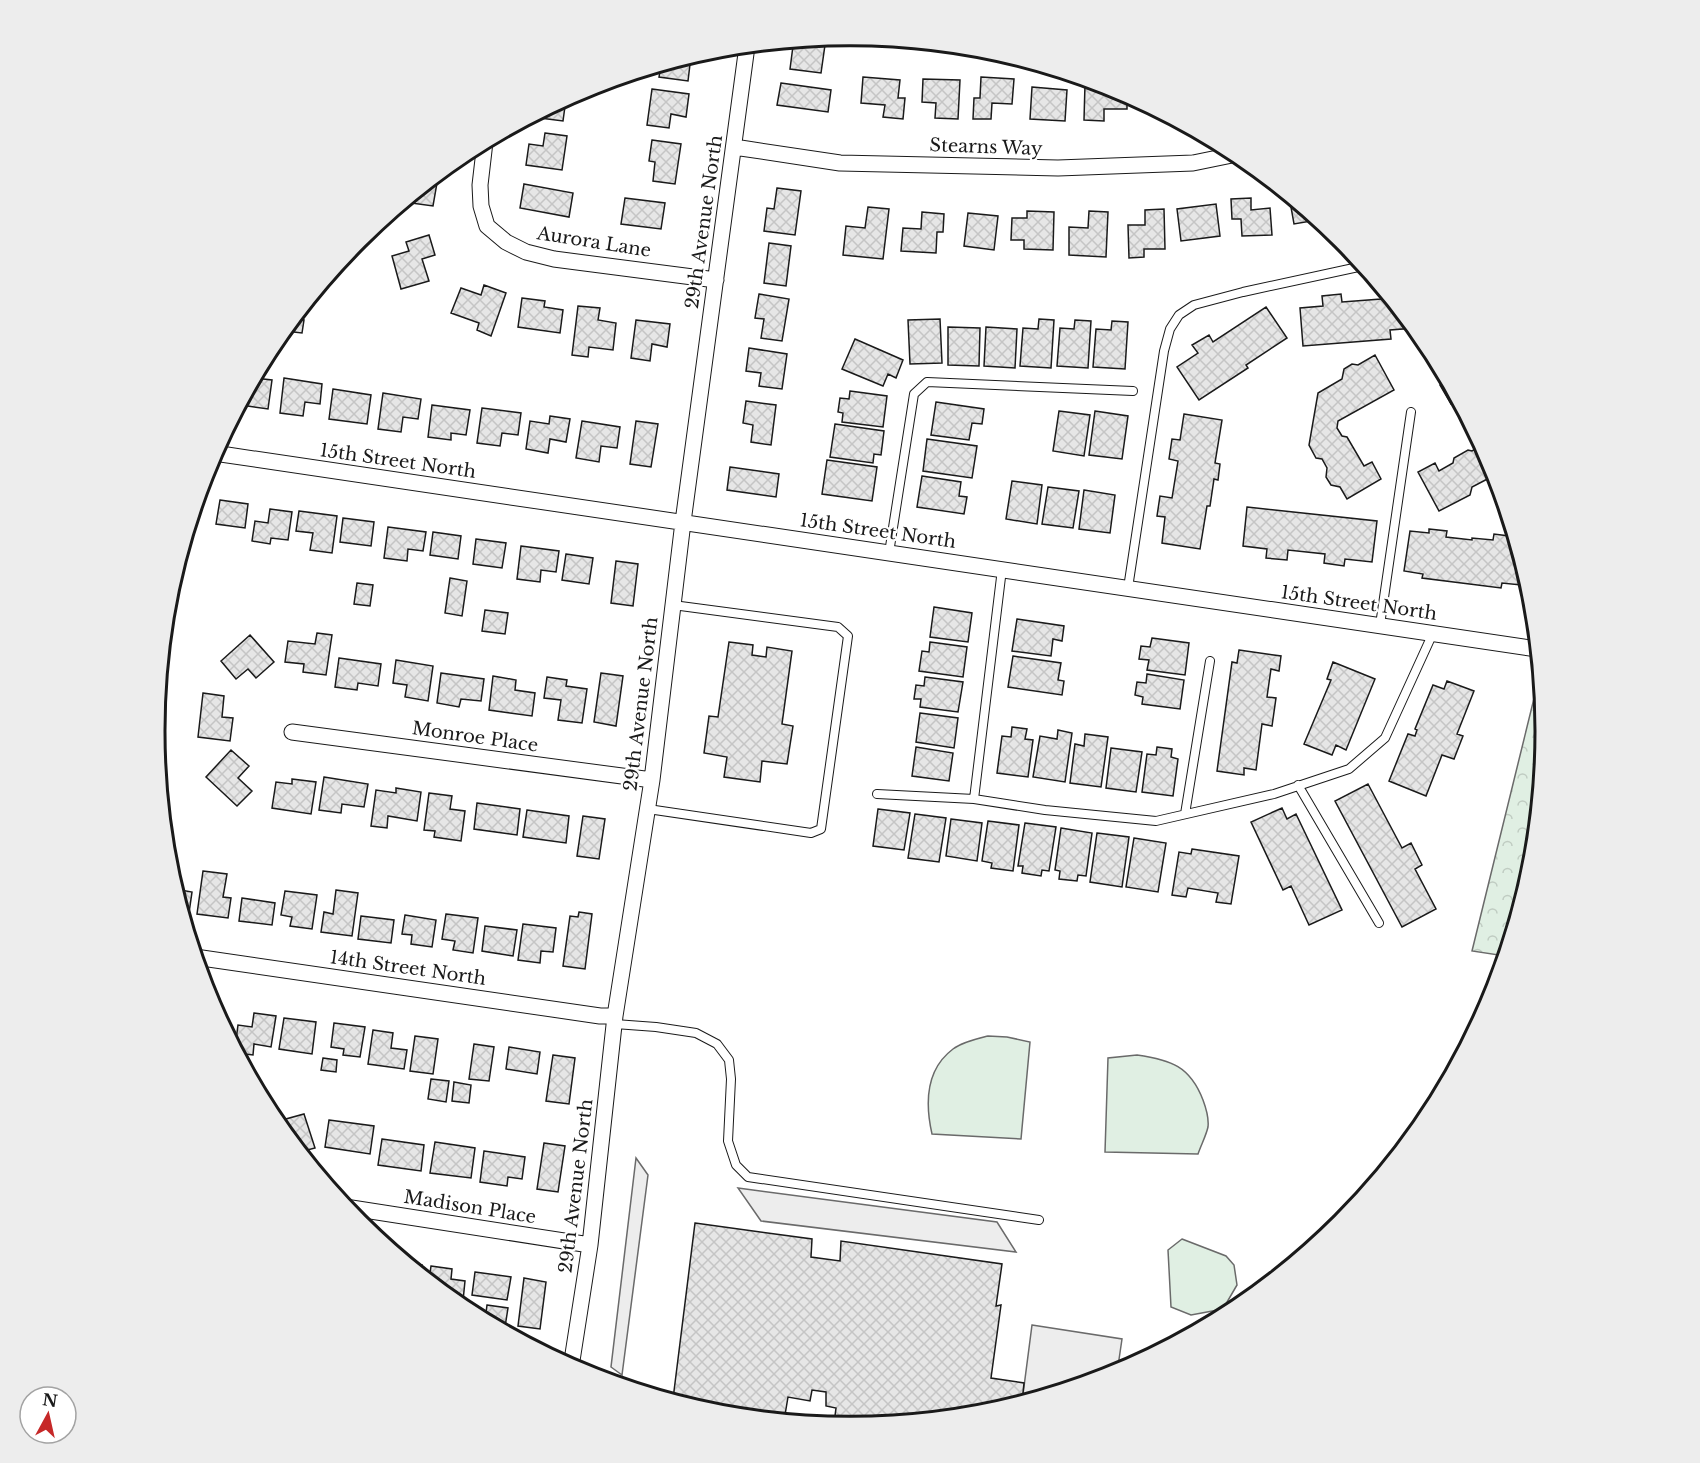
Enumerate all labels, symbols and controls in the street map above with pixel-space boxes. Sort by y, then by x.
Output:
street label: 29th Avenue North [681,134,727,310]
street label: Stearns Way [929,134,1043,160]
street label: Aurora Lane [534,222,653,262]
street label: 15th Street North [319,439,477,483]
street label: 15th Street North [799,509,957,553]
street label: 15th Street North [1280,581,1438,625]
street label: 29th Avenue North [619,616,663,792]
street label: Monroe Place [411,717,539,757]
street label: 14th Street North [329,946,487,990]
street label: 29th Avenue North [554,1098,598,1274]
street label: Madison Place [402,1186,538,1228]
north arrow [18,1385,78,1445]
text: N [41,1389,59,1411]

